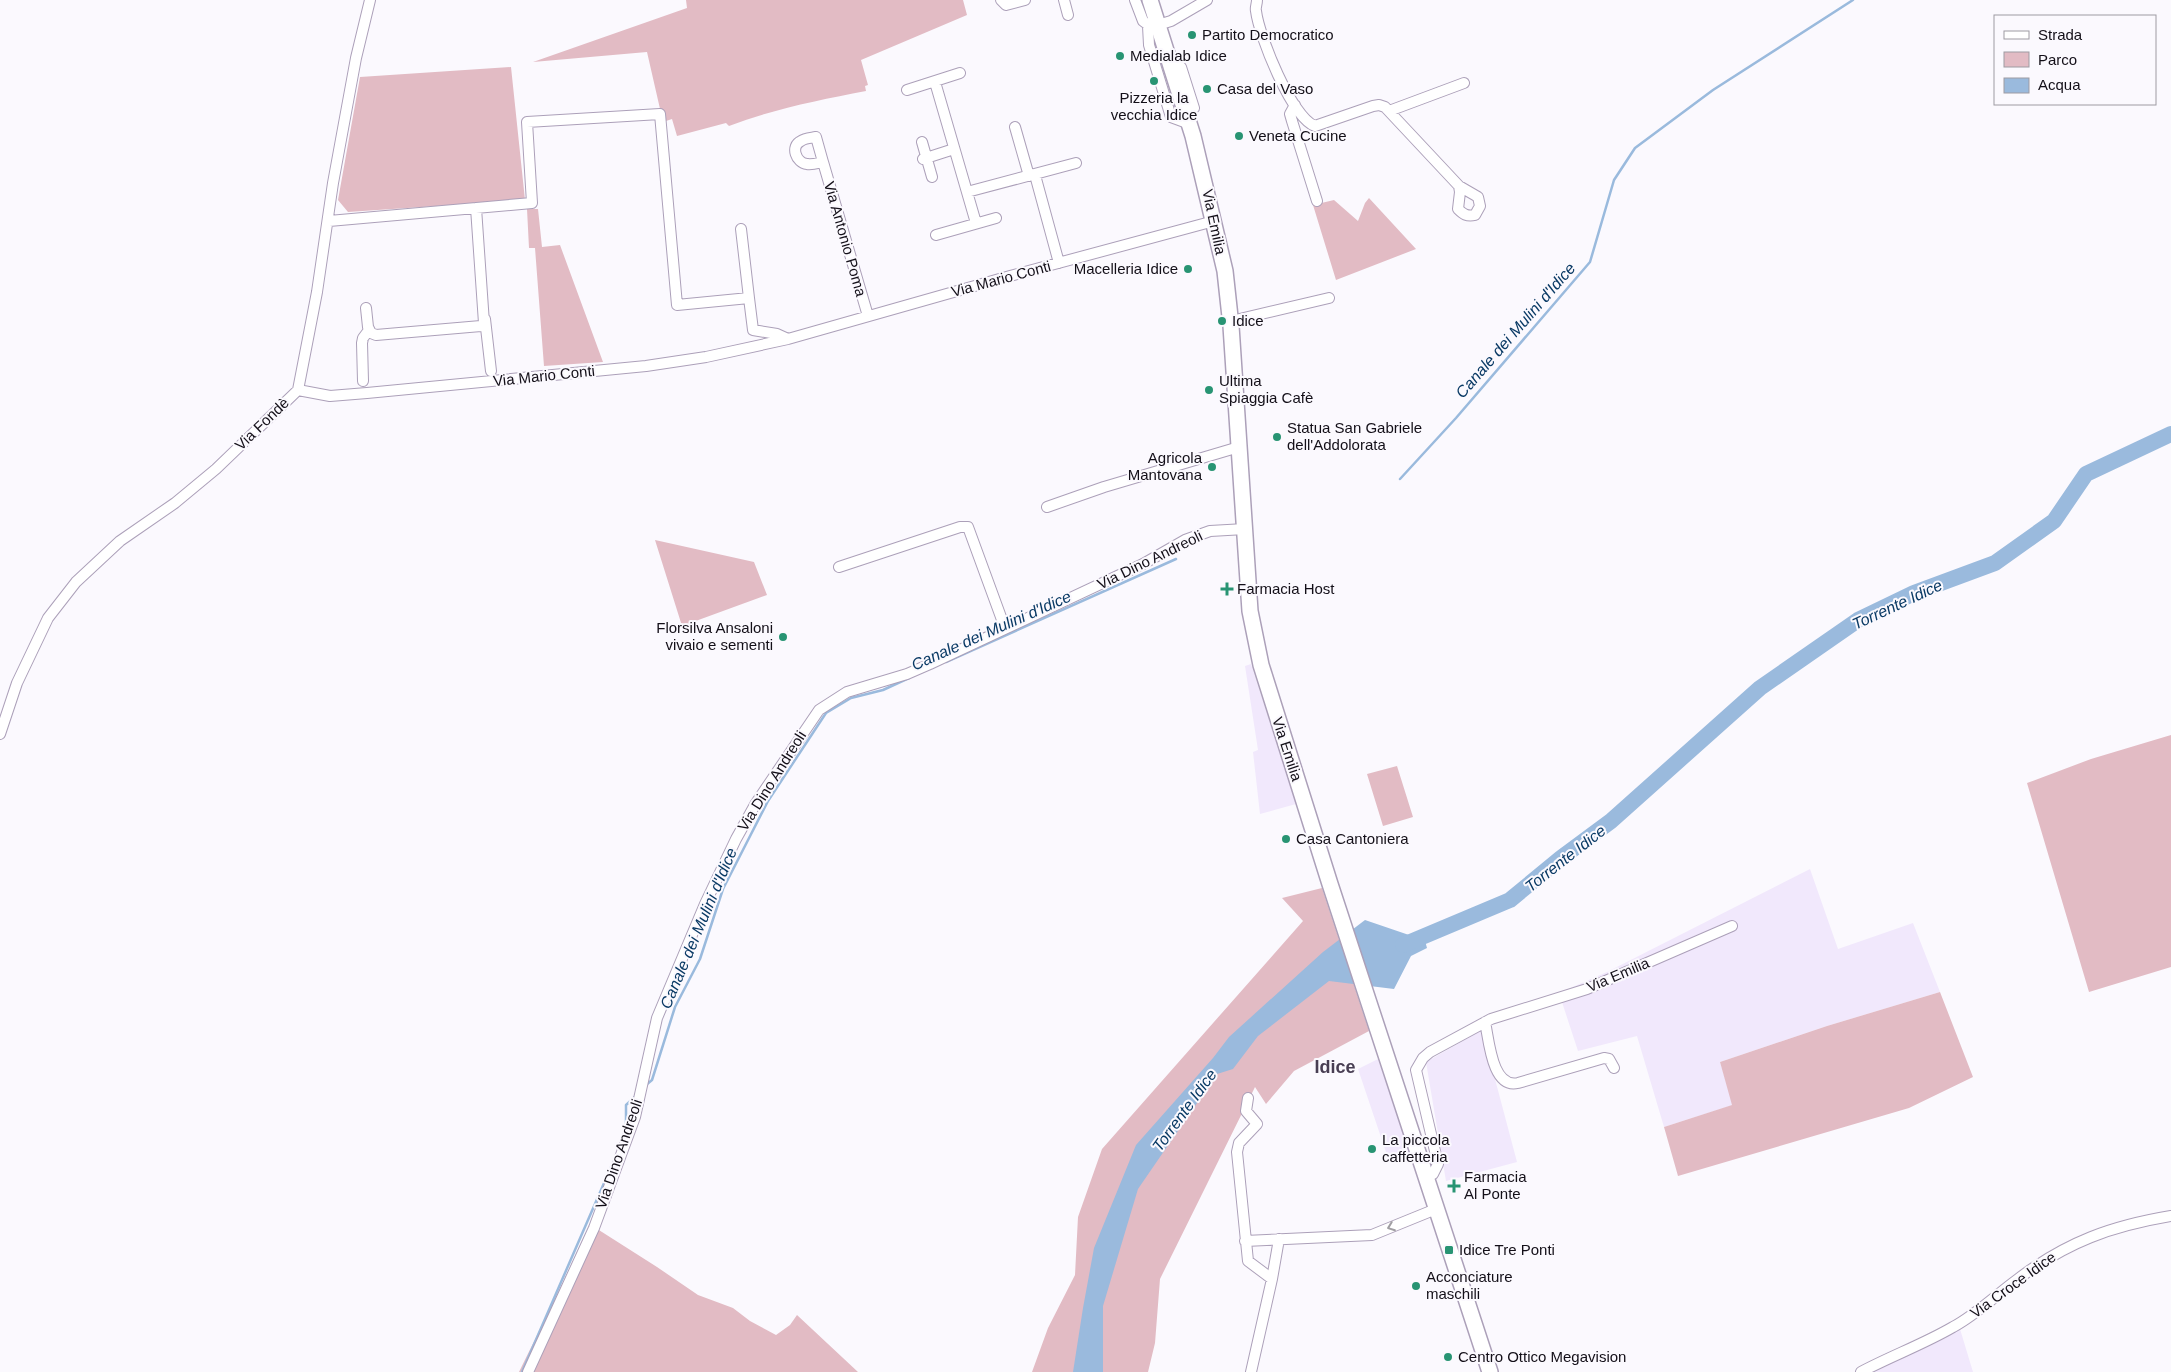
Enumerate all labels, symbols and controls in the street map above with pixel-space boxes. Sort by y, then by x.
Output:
legend [1994,15,2156,105]
place label: Partito Democratico [1202,26,1334,43]
text: Strada [2038,26,2083,43]
marker: Partito Democratico [1186,29,1198,41]
place label: Medialab Idice [1130,47,1227,64]
marker: Medialab Idice [1114,50,1126,62]
text: Parco [2038,51,2077,68]
marker: Pizzeria la vecchia Idice [1148,75,1160,87]
text: Acqua [2038,76,2081,93]
place label: Casa del Vaso [1217,80,1313,97]
marker: Casa del Vaso [1201,83,1213,95]
place label: Pizzeria la vecchia Idice [1111,89,1197,123]
place label: Veneta Cucine [1249,127,1347,144]
marker: Veneta Cucine [1233,130,1245,142]
street label: Via Antonio Poma [821,179,870,299]
street label: Via Emilia [1199,188,1230,257]
street label: Via Mario Conti [949,257,1052,300]
water label: Canale dei Mulini d'Idice [1452,259,1579,401]
place label: Macelleria Idice [1074,260,1178,277]
marker: Macelleria Idice [1182,263,1194,275]
place label: Idice [1232,312,1264,329]
marker: Idice [1216,315,1228,327]
street label: Via Mario Conti [492,362,596,389]
place label: Ultima Spiaggia Cafè [1219,372,1313,406]
marker: Ultima Spiaggia Cafè [1203,384,1215,396]
street label: Via Fondè [231,394,292,453]
place label: Statua San Gabriele dell'Addolorata [1287,419,1422,453]
marker: Statua San Gabriele dell'Addolorata [1271,431,1283,443]
place label: Agricola Mantovana [1128,449,1203,483]
marker: Agricola Mantovana [1206,461,1218,473]
street label: Via Dino Andreoli [1094,527,1205,592]
water label: Torrente Idice [1850,576,1945,633]
place label: Farmacia Host [1237,580,1335,597]
marker: Farmacia Host [1221,583,1233,595]
water label: Canale dei Mulini d'Idice [909,587,1074,673]
place label: Florsilva Ansaloni vivaio e sementi [656,619,773,653]
marker: Florsilva Ansaloni vivaio e sementi [777,631,789,643]
street label: Via Emilia [1269,715,1306,784]
street label: Via Dino Andreoli [734,728,809,834]
water label: Torrente Idice [1522,822,1609,895]
place label: Casa Cantoniera [1296,830,1409,847]
marker: Casa Cantoniera [1280,833,1292,845]
water label: Canale dei Mulini d'Idice [657,845,740,1011]
street label: Via Emilia [1584,953,1652,995]
district label: Idice [1314,1057,1356,1077]
water label: Torrente Idice [1149,1066,1220,1155]
street label: Via Dino Andreoli [592,1097,645,1211]
place label: La piccola caffetteria [1382,1131,1450,1165]
marker: La piccola caffetteria [1366,1143,1378,1155]
place label: Farmacia Al Ponte [1464,1168,1527,1202]
marker: Farmacia Al Ponte [1448,1180,1460,1192]
one-way arrow [1387,1221,1396,1231]
place label: Idice Tre Ponti [1459,1241,1555,1258]
marker: Idice Tre Ponti [1443,1244,1455,1256]
street label: Via Croce Idice [1967,1248,2059,1321]
place label: Acconciature maschili [1426,1268,1513,1302]
marker: Acconciature maschili [1410,1280,1422,1292]
place label: Centro Ottico Megavision [1458,1348,1626,1365]
marker: Centro Ottico Megavision [1442,1351,1454,1363]

